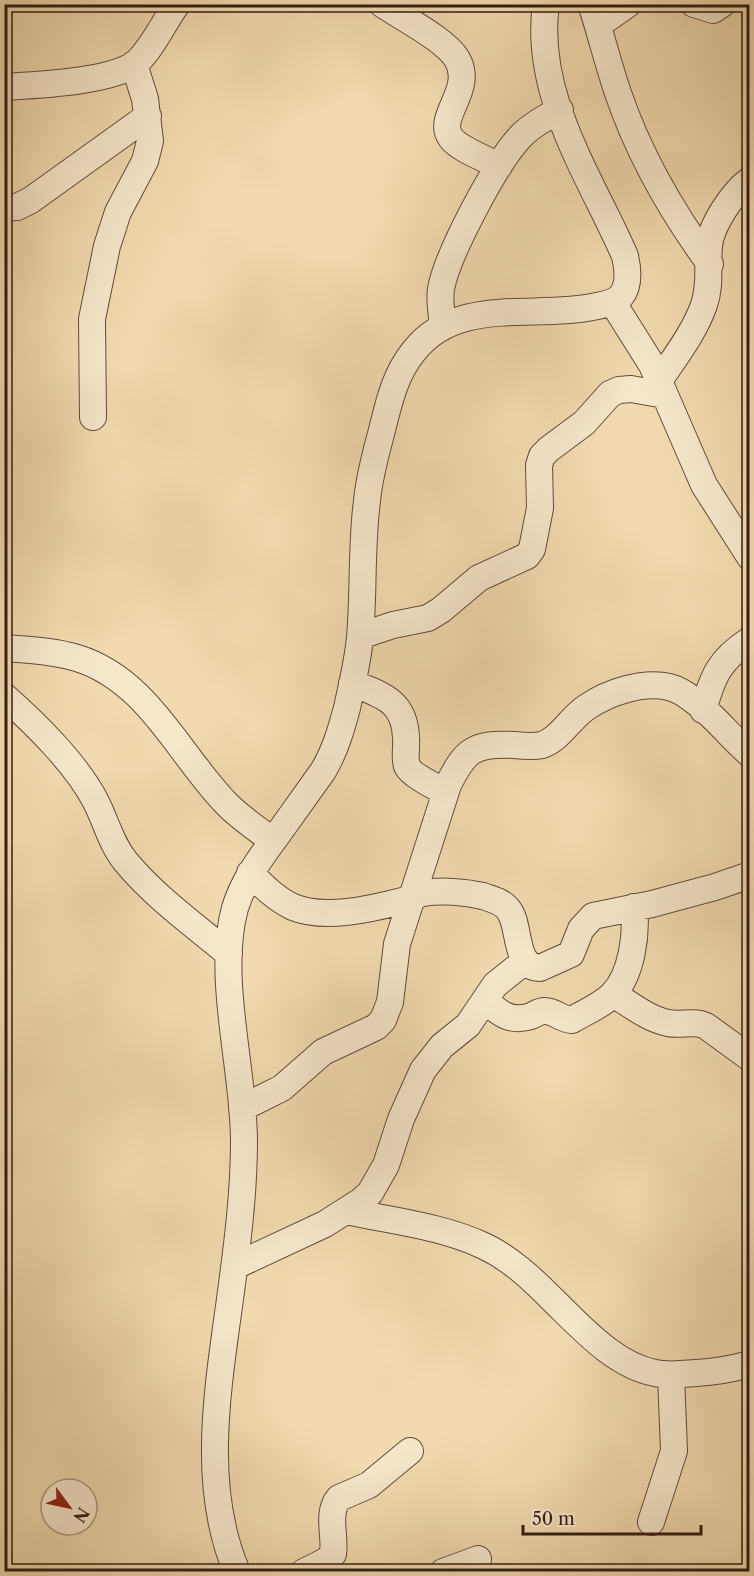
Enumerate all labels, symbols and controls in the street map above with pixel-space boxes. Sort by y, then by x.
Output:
north arrow [39,1477,99,1537]
scale bar [523,1498,702,1536]
text: N [69,1504,94,1527]
text: 50 m [532,1508,575,1530]

